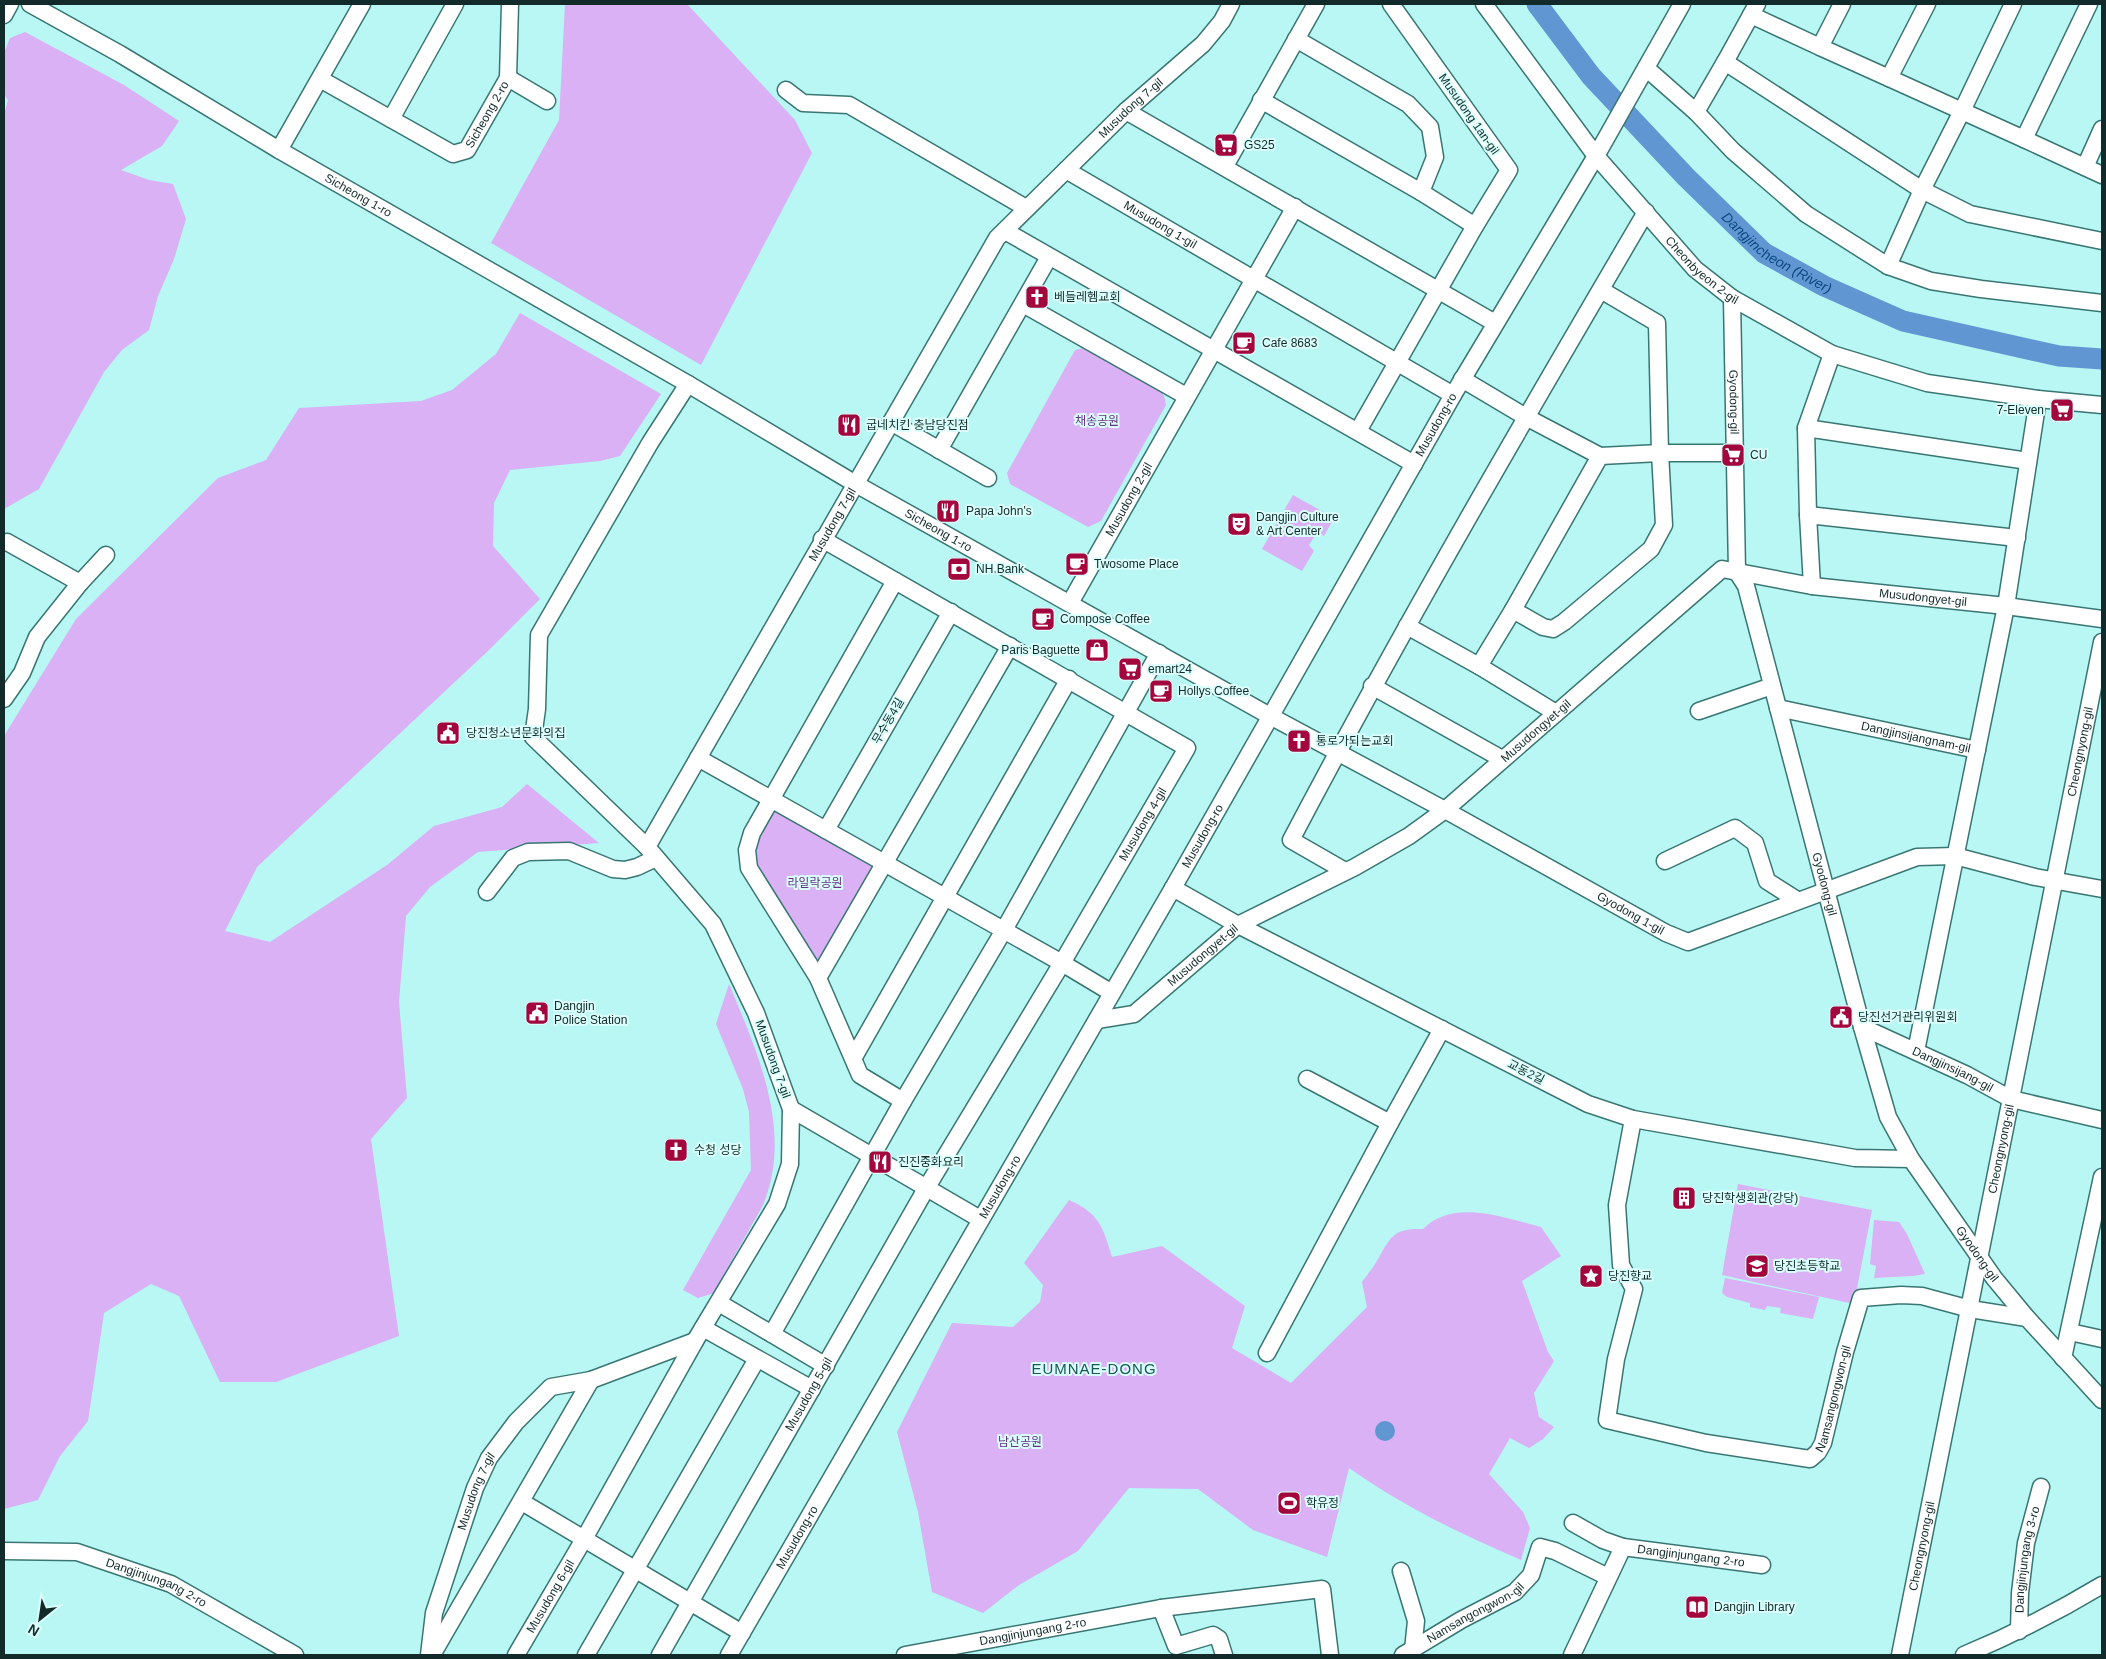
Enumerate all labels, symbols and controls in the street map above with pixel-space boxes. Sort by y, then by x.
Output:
street label: Musudong 1an-gil [1436,71,1502,157]
street label: Musudong 7-gil [1096,75,1166,141]
street label: Sicheong 2-ro [463,78,512,151]
supermarket icon: GS25 [1213,132,1239,158]
place label: GS25 [1244,138,1275,152]
street label: Sicheong 1-ro [322,171,394,220]
street label: Musudong 1-gil [1121,198,1199,251]
water label: Dangjincheon (River) [1719,209,1834,296]
street label: Cheonbyeon 2-gil [1663,233,1741,307]
church icon: 베들레헴교회 [1024,284,1050,310]
place label: 베들레헴교회 [1054,290,1120,304]
cafe icon: Cafe 8683 [1231,330,1257,356]
place label: Cafe 8683 [1262,336,1318,350]
street label: Gyodong-gil [1726,369,1741,435]
street label: Musudong-ro [1413,390,1460,459]
supermarket icon: 7-Eleven [2049,397,2075,423]
place label: 7-Eleven [1997,403,2044,417]
restaurant icon: 굽네치킨 충남당진점 [836,412,862,438]
park label: 채송공원 [1075,414,1119,428]
place label: 굽네치킨 충남당진점 [866,418,969,432]
supermarket icon: CU [1720,442,1746,468]
place label: CU [1750,448,1767,462]
street label: Musudong 2-gil [1102,460,1155,539]
street label: Musudong 7-gil [806,485,859,564]
restaurant icon: Papa John's [935,498,961,524]
place label: Papa John's [966,504,1032,518]
street label: Sicheong 1-ro [902,506,975,555]
place label: Dangjin Culture & Art Center [1256,510,1339,538]
theatre icon: Dangjin Culture & Art Center [1226,511,1252,537]
cafe icon: Twosome Place [1064,551,1090,577]
bank icon: NH Bank [946,556,972,582]
place label: Twosome Place [1094,557,1179,571]
place label: NH Bank [976,562,1025,576]
street label: Musudongyet-gil [1878,586,1968,609]
cafe icon: Compose Coffee [1030,606,1056,632]
place label: Compose Coffee [1060,612,1150,626]
shop icon: Paris Baguette [1084,637,1110,663]
place label: Paris Baguette [1001,643,1080,657]
supermarket icon: emart24 [1117,656,1143,682]
place label: emart24 [1148,662,1192,676]
cafe icon: Hollys Coffee [1148,678,1174,704]
place label: Hollys Coffee [1178,684,1249,698]
street label: 무수동4길 [869,695,907,747]
street label: Musudongyet-gil [1498,697,1574,765]
street label: Cheongnyong-gil [2064,706,2096,798]
street label: Dangjinsijangnam-gil [1860,719,1972,755]
public building icon: 당진청소년문화의집 [435,720,461,746]
place label: 당진청소년문화의집 [466,726,565,740]
church icon: 통로가되는교회 [1286,728,1312,754]
place label: 통로가되는교회 [1316,734,1393,748]
street label: Musudong 4-gil [1116,785,1169,863]
street label: Musudong-ro [1179,802,1226,870]
street label: Gyodong-gil [1809,851,1839,917]
park label: 라일락공원 [787,876,843,890]
street label: Gyodong 1-gil [1594,889,1667,938]
street label: Musudongyet-gil [1165,921,1241,989]
place label: Dangjin Police Station [554,999,627,1027]
public building icon: Dangjin Police Station [524,1000,550,1026]
public building icon: 당진선거관리위원회 [1828,1004,1854,1030]
place label: 당진선거관리위원회 [1858,1010,1957,1024]
street label: Musudong 7-gil [752,1018,794,1100]
street label: Dangjinsijang-gil [1910,1044,1996,1095]
street label: 교동2길 [1505,1057,1547,1087]
street label: Cheongnyong-gil [1985,1103,2017,1195]
church icon: 수청 성당 [663,1137,689,1163]
place label: 수청 성당 [694,1143,742,1157]
restaurant icon: 진진중화요리 [867,1149,893,1175]
street label: Musudong-ro [976,1152,1024,1221]
place label: 진진중화요리 [898,1155,964,1169]
building icon: 당진학생회관(강당) [1671,1185,1697,1211]
place label: 당진학생회관(강당) [1702,1191,1798,1205]
street label: Gyodong-gil [1953,1223,2001,1285]
school or university icon: 당진초등학교 [1744,1253,1770,1279]
place label: 당진초등학교 [1774,1259,1840,1273]
place icon: 당진향교 [1578,1263,1604,1289]
place label: 당진향교 [1608,1269,1652,1283]
street label: Namsangongwon-gil [1812,1344,1854,1455]
street label: Musudong 5-gil [782,1355,835,1434]
district label: EUMNAE-DONG [1031,1360,1157,1377]
park label: 남산공원 [998,1435,1042,1449]
street label: Musudong 7-gil [455,1450,498,1532]
sports icon: 학유정 [1276,1490,1302,1516]
place label: 학유정 [1306,1496,1339,1510]
street label: Cheongnyong-gil [1906,1500,1937,1592]
street label: Musudong-ro [773,1503,821,1571]
street label: Dangjinjungang 3-ro [2012,1504,2043,1613]
street label: Dangjinjungang 2-ro [1636,1542,1746,1570]
street label: Dangjinjungang 2-ro [104,1555,209,1610]
street label: Musudong 6-gil [524,1557,577,1635]
street label: Namsangongwon-gil [1424,1580,1527,1646]
north arrow [15,1594,65,1644]
library icon: Dangjin Library [1684,1594,1710,1620]
place label: Dangjin Library [1714,1600,1795,1614]
street label: Dangjinjungang 2-ro [978,1615,1088,1648]
text: N [25,1621,42,1640]

